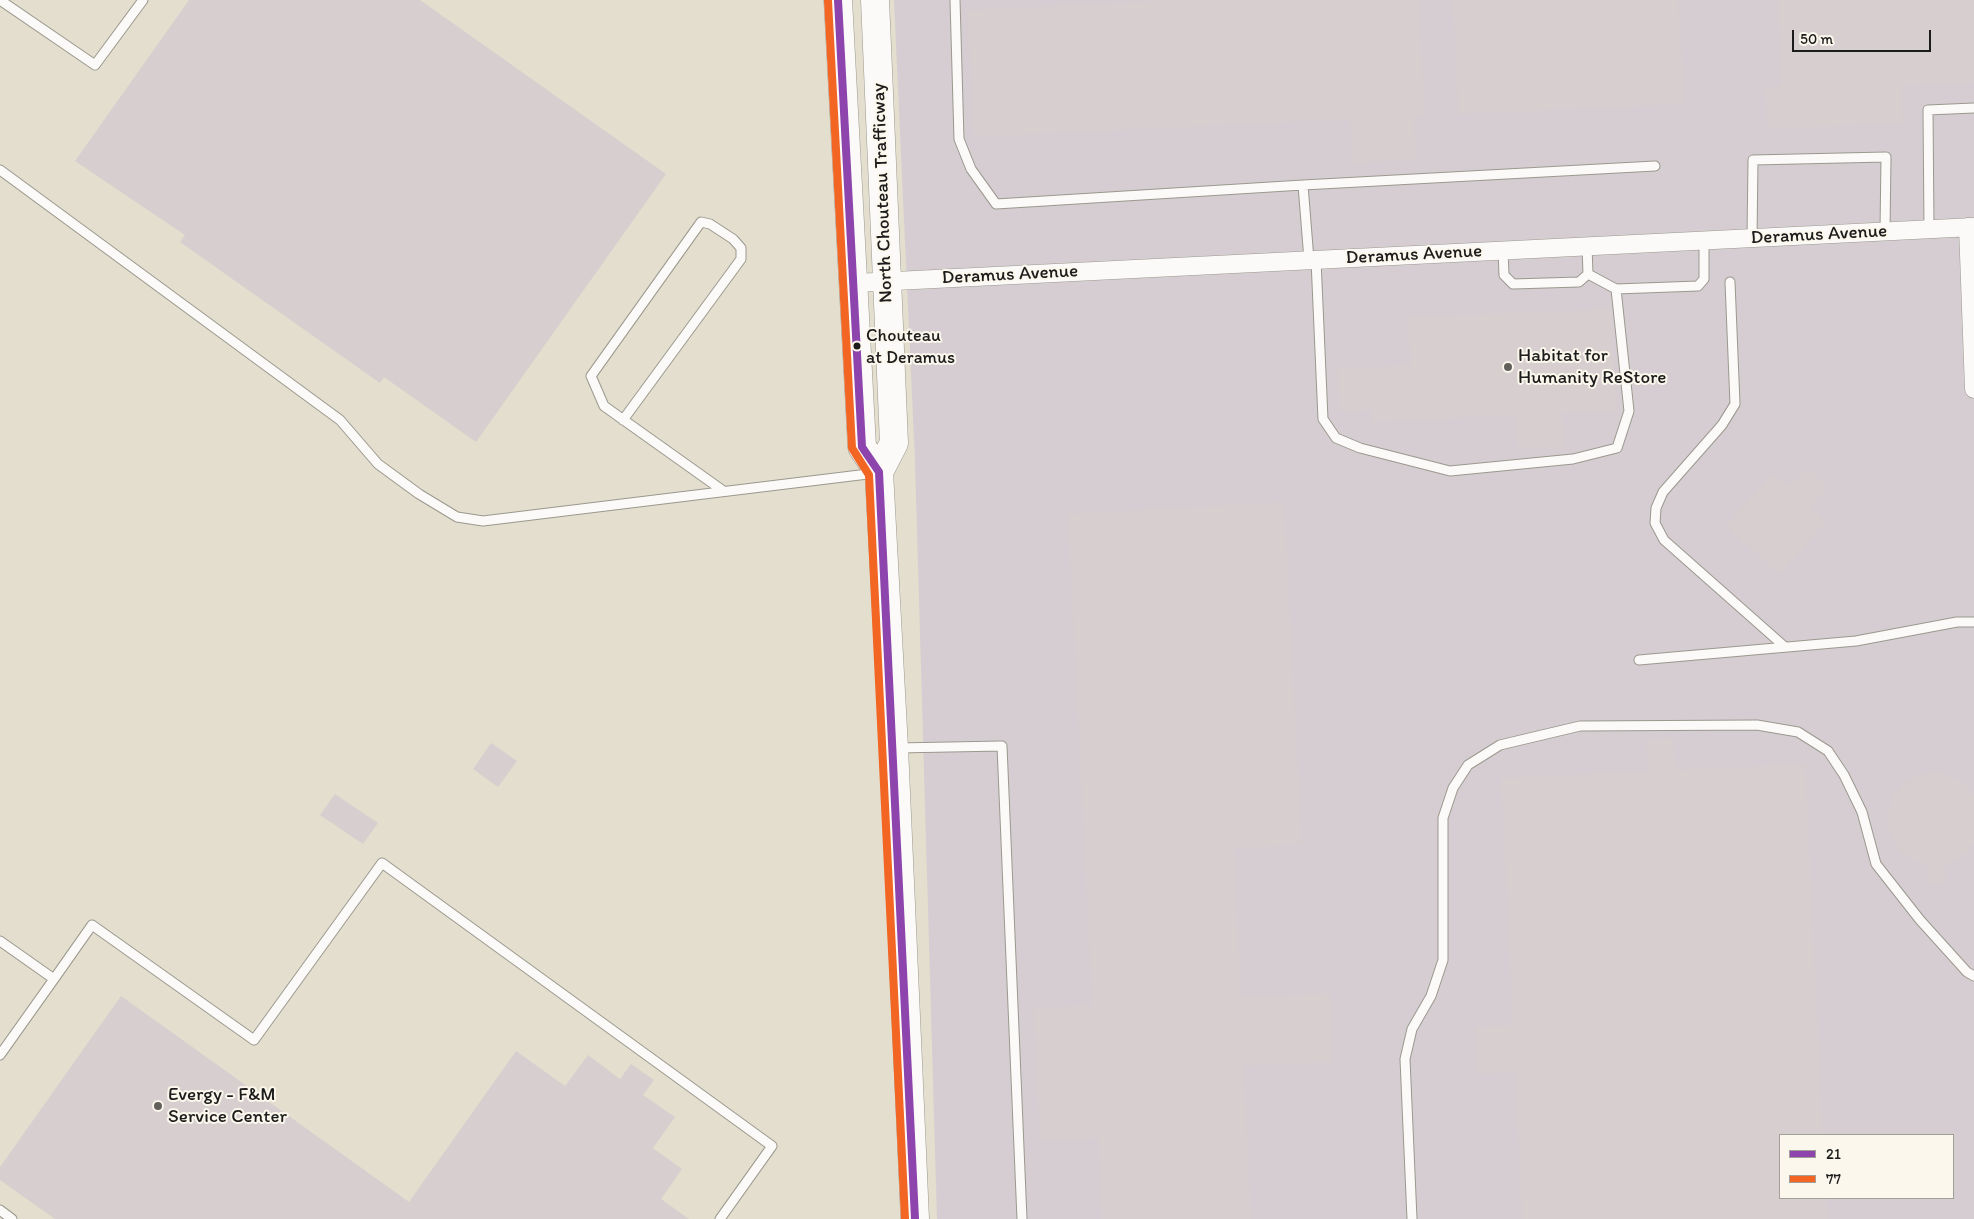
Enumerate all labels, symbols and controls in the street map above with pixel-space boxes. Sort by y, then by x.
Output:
scale bar [1794,20,1933,52]
text: 50 m [1800,30,1833,48]
street label: North Chouteau Trafficway [868,83,898,303]
street label: Deramus Avenue [1750,220,1888,250]
street label: Deramus Avenue [1345,240,1483,270]
street label: Deramus Avenue [941,260,1079,290]
place label: Chouteau at Deramus [866,325,955,368]
marker: Chouteau at Deramus [852,341,862,351]
place label: Habitat for Humanity ReStore [1518,345,1666,389]
marker: Habitat for Humanity ReStore [1502,361,1514,373]
place label: Evergy - F&M Service Center [168,1084,287,1128]
marker: Evergy - F&M Service Center [152,1100,164,1112]
legend [1779,1134,1954,1199]
text: 21 [1826,1145,1841,1163]
text: 77 [1826,1170,1841,1188]

